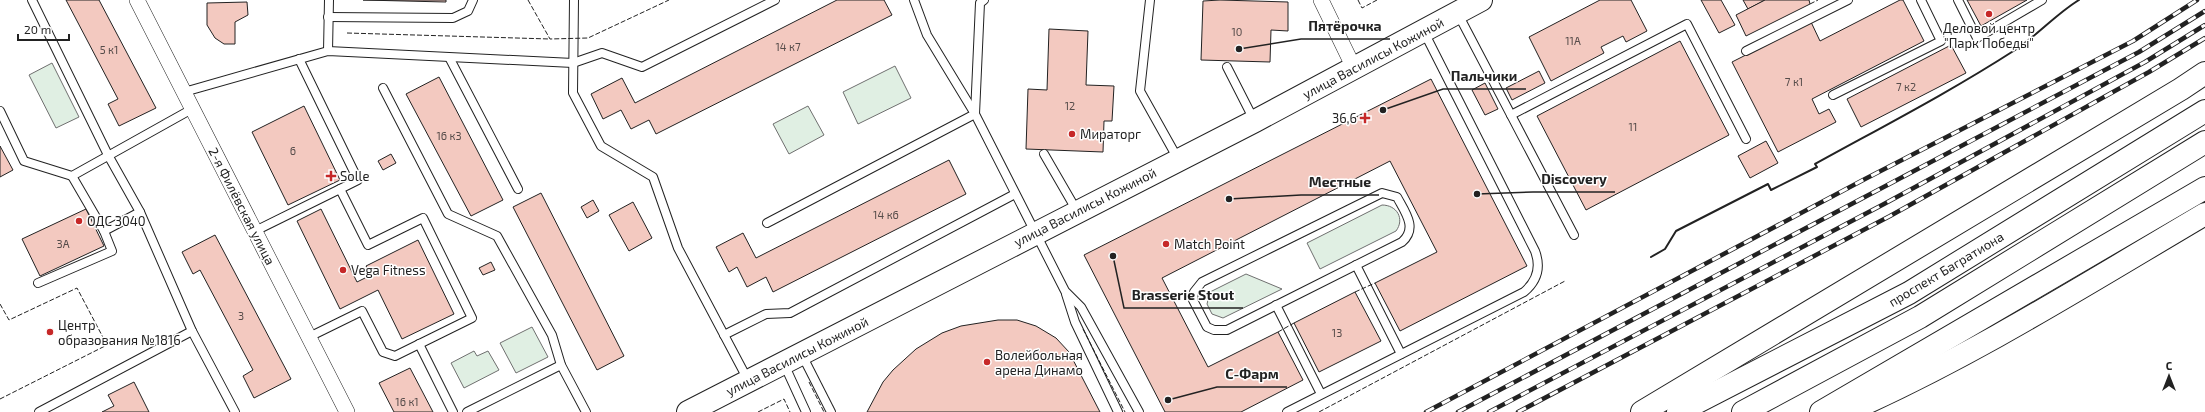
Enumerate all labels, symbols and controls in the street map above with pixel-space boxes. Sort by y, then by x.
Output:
marker: Деловой центр "Парк Победы" [1984,9,1994,19]
callout: Пятёрочка [1301,13,1390,39]
street label: улица Василисы Кожиной [1300,14,1446,102]
scale bar [18,16,69,42]
text: Пятёрочка [1308,17,1382,34]
place label: Деловой центр "Парк Победы" [1943,20,2035,51]
text: 20 m [24,22,51,36]
house number: 10 [1231,25,1243,38]
house number: 11А [1565,34,1581,47]
house number: 14 к7 [775,40,801,53]
house number: 5 к1 [100,43,118,56]
callout: Пальчики [1443,63,1526,89]
text: Пальчики [1451,67,1517,84]
house number: 7 к1 [1785,75,1803,88]
house number: 7 к2 [1896,80,1916,93]
house number: 12 [1065,99,1075,112]
place label: 36,6 [1332,110,1357,126]
marker: 36,6 [1360,113,1370,123]
house number: 11 [1629,120,1637,133]
place label: Мираторг [1080,126,1141,142]
house number: 16 к3 [436,129,462,142]
marker: Мираторг [1067,129,1077,139]
house number: 6 [290,144,296,157]
street label: 2-я Филёвская улица [205,145,279,267]
street label: улица Василисы Кожиной [1011,164,1159,250]
callout: Discovery [1533,166,1615,192]
place label: Solle [340,168,369,184]
callout: Местные [1301,169,1379,195]
marker: Solle [325,170,337,182]
text: Discovery [1541,170,1607,187]
text: Местные [1309,173,1371,190]
house number: 14 к6 [873,208,899,221]
place label: ОДС 3040 [87,213,146,229]
marker: ОДС 3040 [74,216,84,226]
street label: проспект Багратиона [1886,228,2006,310]
place label: Match Point [1174,236,1245,252]
house number: 3А [57,237,70,250]
marker: Match Point [1161,239,1171,249]
place label: Vega Fitness [351,262,426,278]
marker: Vega Fitness [338,265,348,275]
callout: Brasserie Stout [1124,282,1243,308]
text: Brasserie Stout [1132,286,1235,303]
house number: 3 [238,309,244,322]
street label: улица Василисы Кожиной [723,313,871,399]
place label: Центр образования №1816 [58,317,181,348]
house number: 13 [1332,326,1342,339]
marker: Центр образования №1816 [45,327,55,337]
place label: Волейбольная арена Динамо [995,347,1083,378]
north arrow [2149,356,2189,396]
marker: Волейбольная арена Динамо [982,357,992,367]
text: С [2166,359,2173,372]
callout: C-Фарм [1217,361,1287,387]
text: C-Фарм [1225,365,1279,382]
house number: 16 к1 [395,395,419,408]

